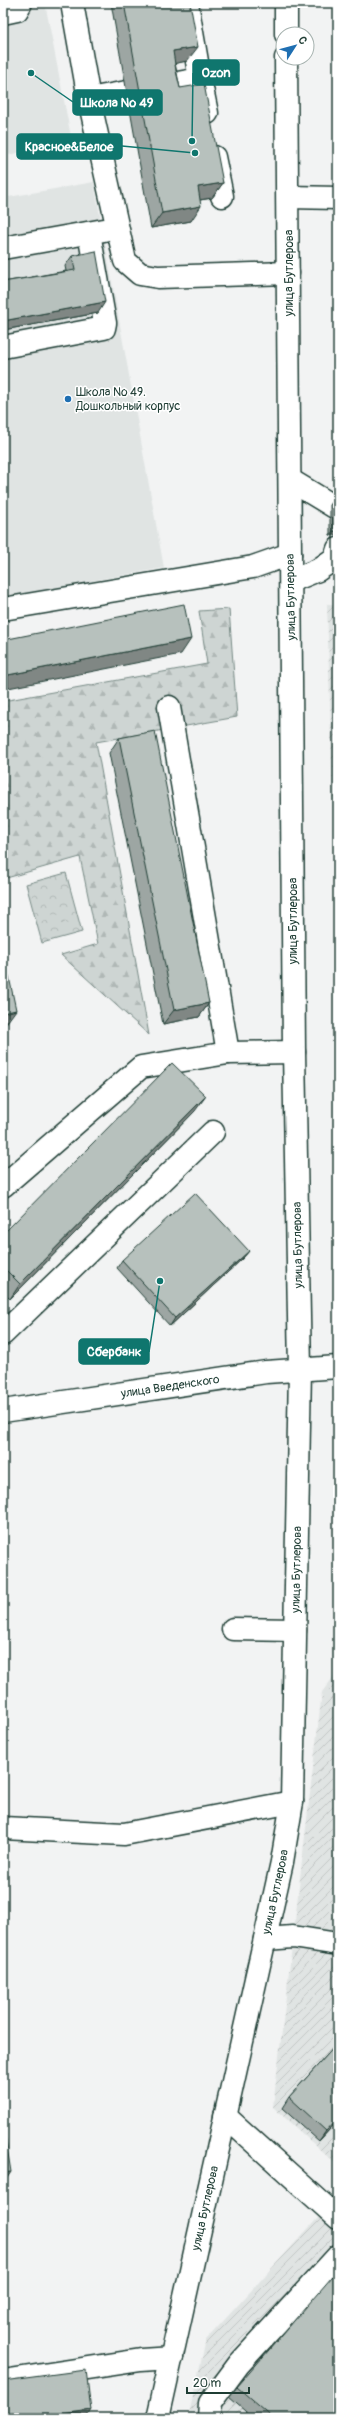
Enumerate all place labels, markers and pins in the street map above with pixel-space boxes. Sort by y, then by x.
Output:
callout: Ozon [193,60,239,85]
callout: Школа № 49 [73,90,162,115]
callout: Красное&Белое [17,134,122,159]
place label: Школа № 49. Дошкольный корпус [75,385,180,414]
marker: Школа № 49. Дошкольный корпус [63,394,73,404]
callout: Сбербанк [79,1339,149,1364]

